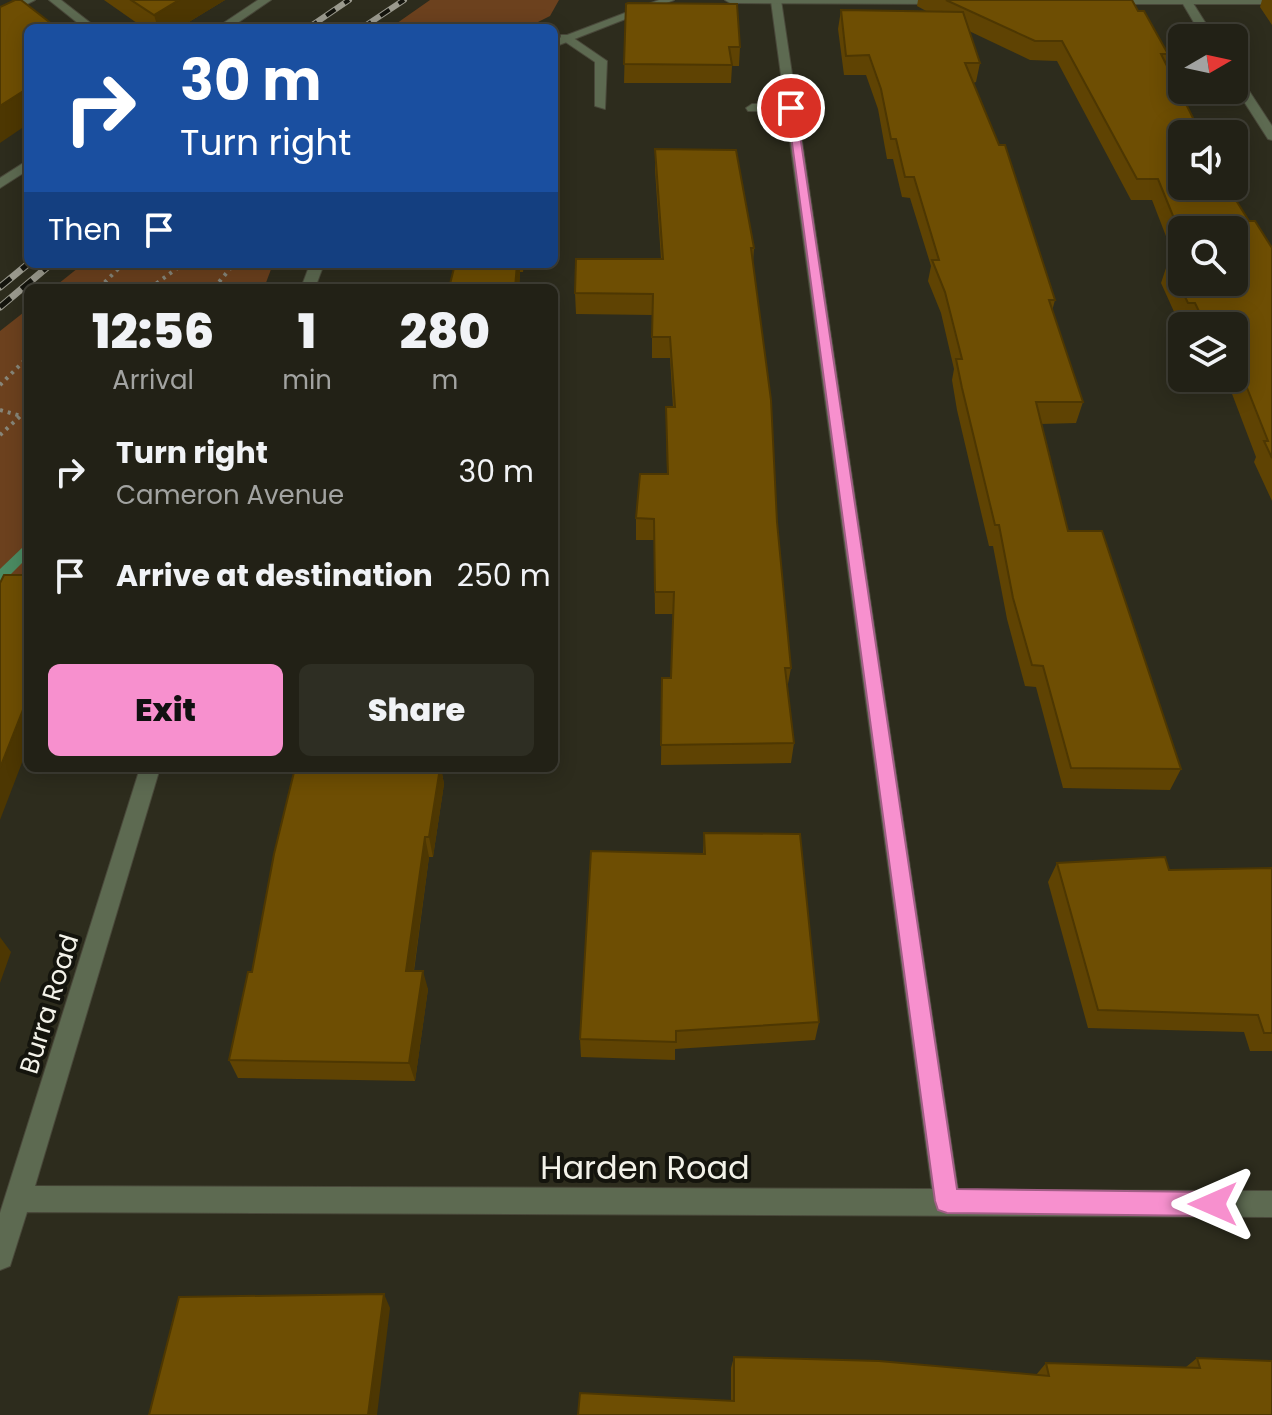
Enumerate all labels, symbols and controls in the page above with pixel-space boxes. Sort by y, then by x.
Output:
north arrow [1168,24,1248,104]
map controls [1168,24,1248,392]
text: 30 m [180,41,322,120]
icon: right [48,56,152,160]
pin [757,74,825,142]
icon: arrive [769,86,813,130]
text: Turn right [180,117,351,168]
button: sound [1168,120,1248,200]
text: Then [48,208,121,251]
icon: arrive [137,208,181,252]
button: search [1168,216,1248,296]
text: 12:56 [92,298,214,365]
text: 1 [298,298,316,365]
text: 280 [400,298,490,365]
button: layers [1168,312,1248,392]
text: Arrival [112,362,194,398]
text: min [282,362,332,398]
text: m [432,362,458,398]
text: Turn right [116,431,268,474]
icon: right [48,450,92,494]
text: 30 m [459,450,534,493]
text: Cameron Avenue [116,477,344,513]
icon: arrive [48,554,92,598]
text: Arrive at destination [116,554,433,597]
text: 250 m [457,554,551,597]
button: Exit [48,664,283,756]
button: Share [299,664,534,756]
street label: Burra Road [11,930,87,1078]
street label: Harden Road [540,1145,750,1190]
position arrow [1171,1162,1255,1246]

